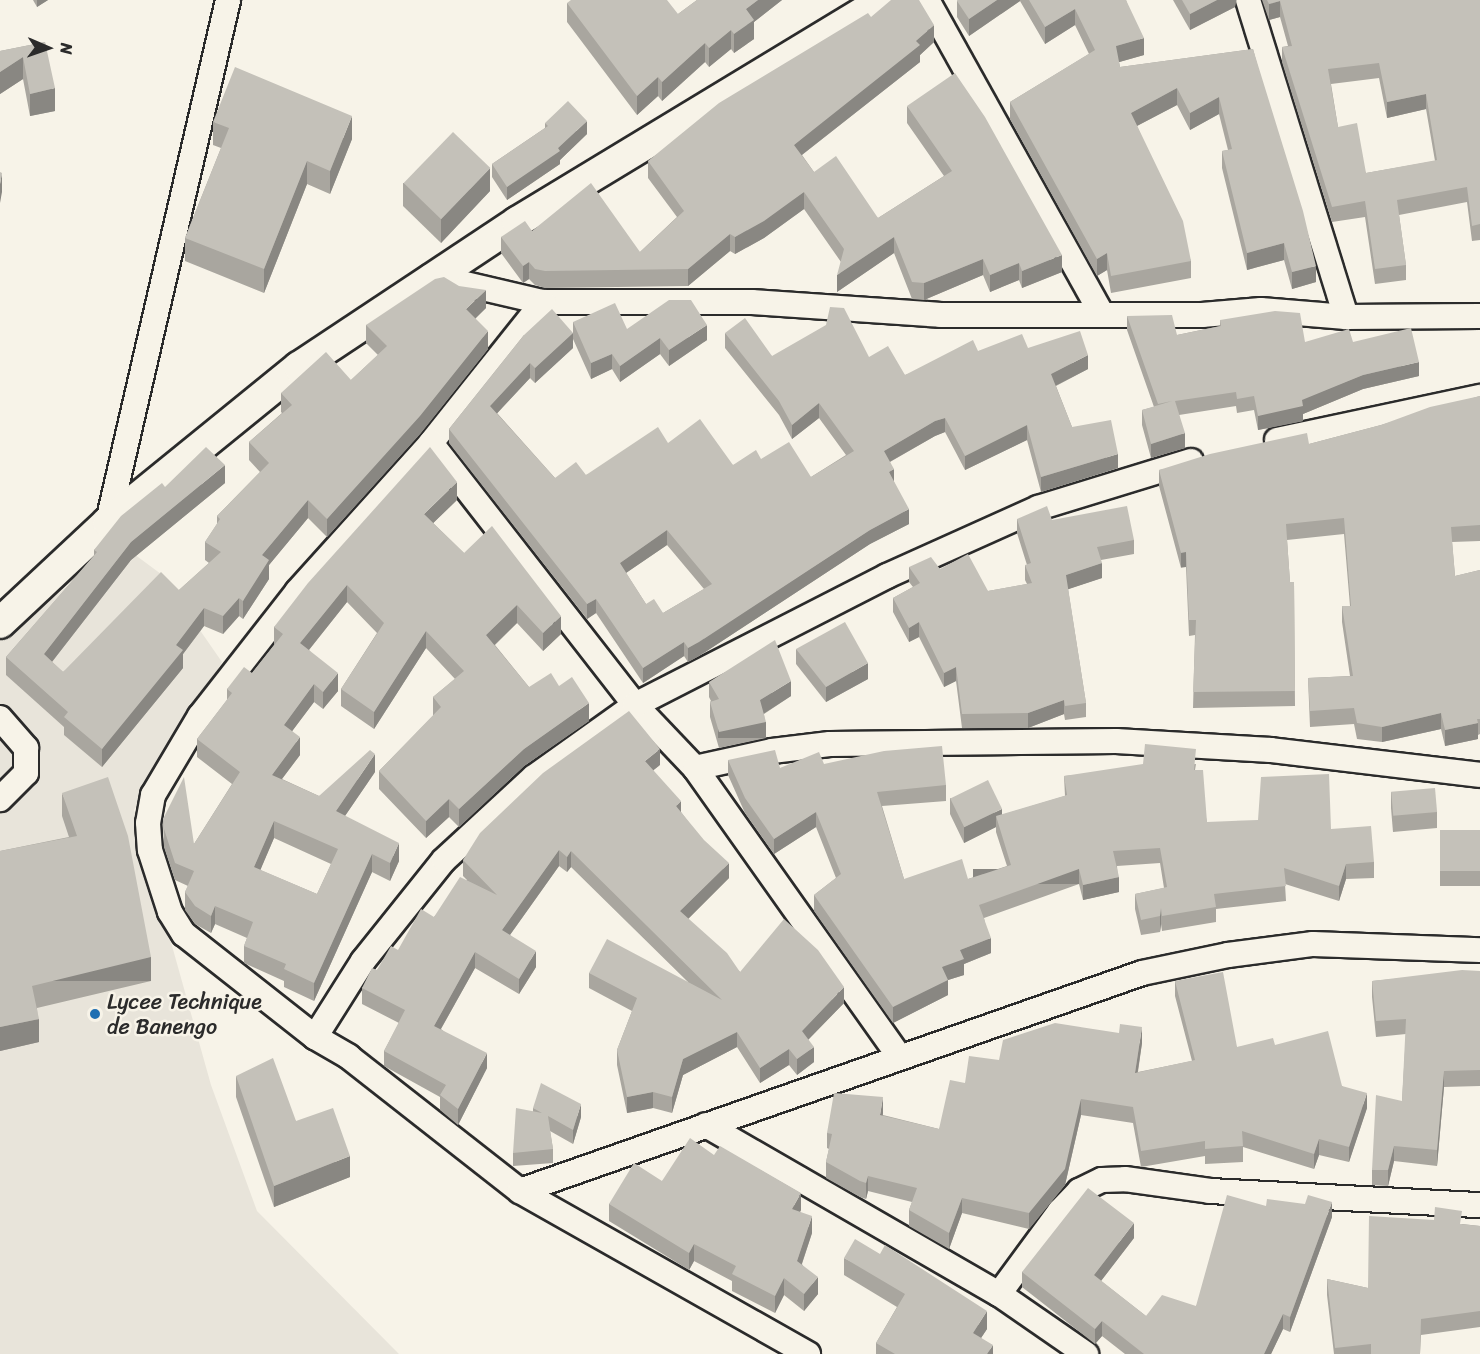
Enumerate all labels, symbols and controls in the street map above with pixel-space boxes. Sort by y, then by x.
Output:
north arrow [18,18,78,78]
text: N [52,43,81,55]
place label: Lycee Technique de Banengo [107,988,264,1040]
marker: Lycee Technique de Banengo [88,1007,102,1021]

